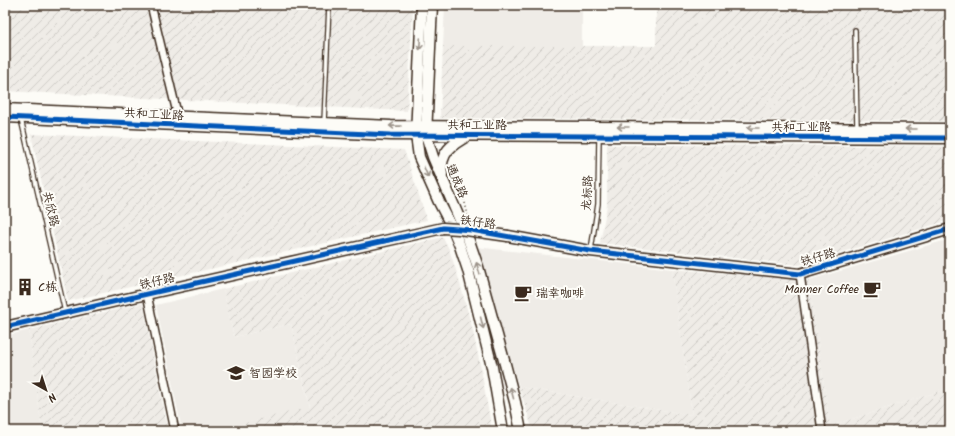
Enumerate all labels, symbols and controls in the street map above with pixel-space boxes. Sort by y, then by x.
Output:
one-way arrow [417,37,424,50]
street label: 共和工业路 [124,103,184,126]
street label: 共和工业路 [447,116,507,135]
street label: 共和工业路 [771,118,831,137]
one-way arrow [389,122,402,130]
one-way arrow [617,123,630,131]
one-way arrow [747,124,760,132]
one-way arrow [905,125,918,133]
street label: 通成路 [441,161,472,201]
one-way arrow [423,166,430,178]
street label: 龙标路 [577,175,598,212]
street label: 共欣路 [37,189,64,229]
street label: 铁仔路 [459,211,497,234]
street label: 铁仔路 [798,243,838,272]
one-way arrow [474,261,481,274]
street label: 铁仔路 [137,268,177,295]
building icon: C栋 [15,277,35,297]
place label: C栋 [38,278,57,297]
cafe icon: Manner Coffee [862,279,882,299]
place label: Manner Coffee [784,280,860,299]
cafe icon: 瑞幸咖啡 [513,283,533,303]
place label: 瑞幸咖啡 [536,284,584,303]
one-way arrow [478,317,486,330]
school or university icon: 智园学校 [226,363,246,383]
place label: 智园学校 [249,364,297,383]
north arrow [26,370,66,410]
one-way arrow [508,387,515,400]
text: N [43,388,60,406]

